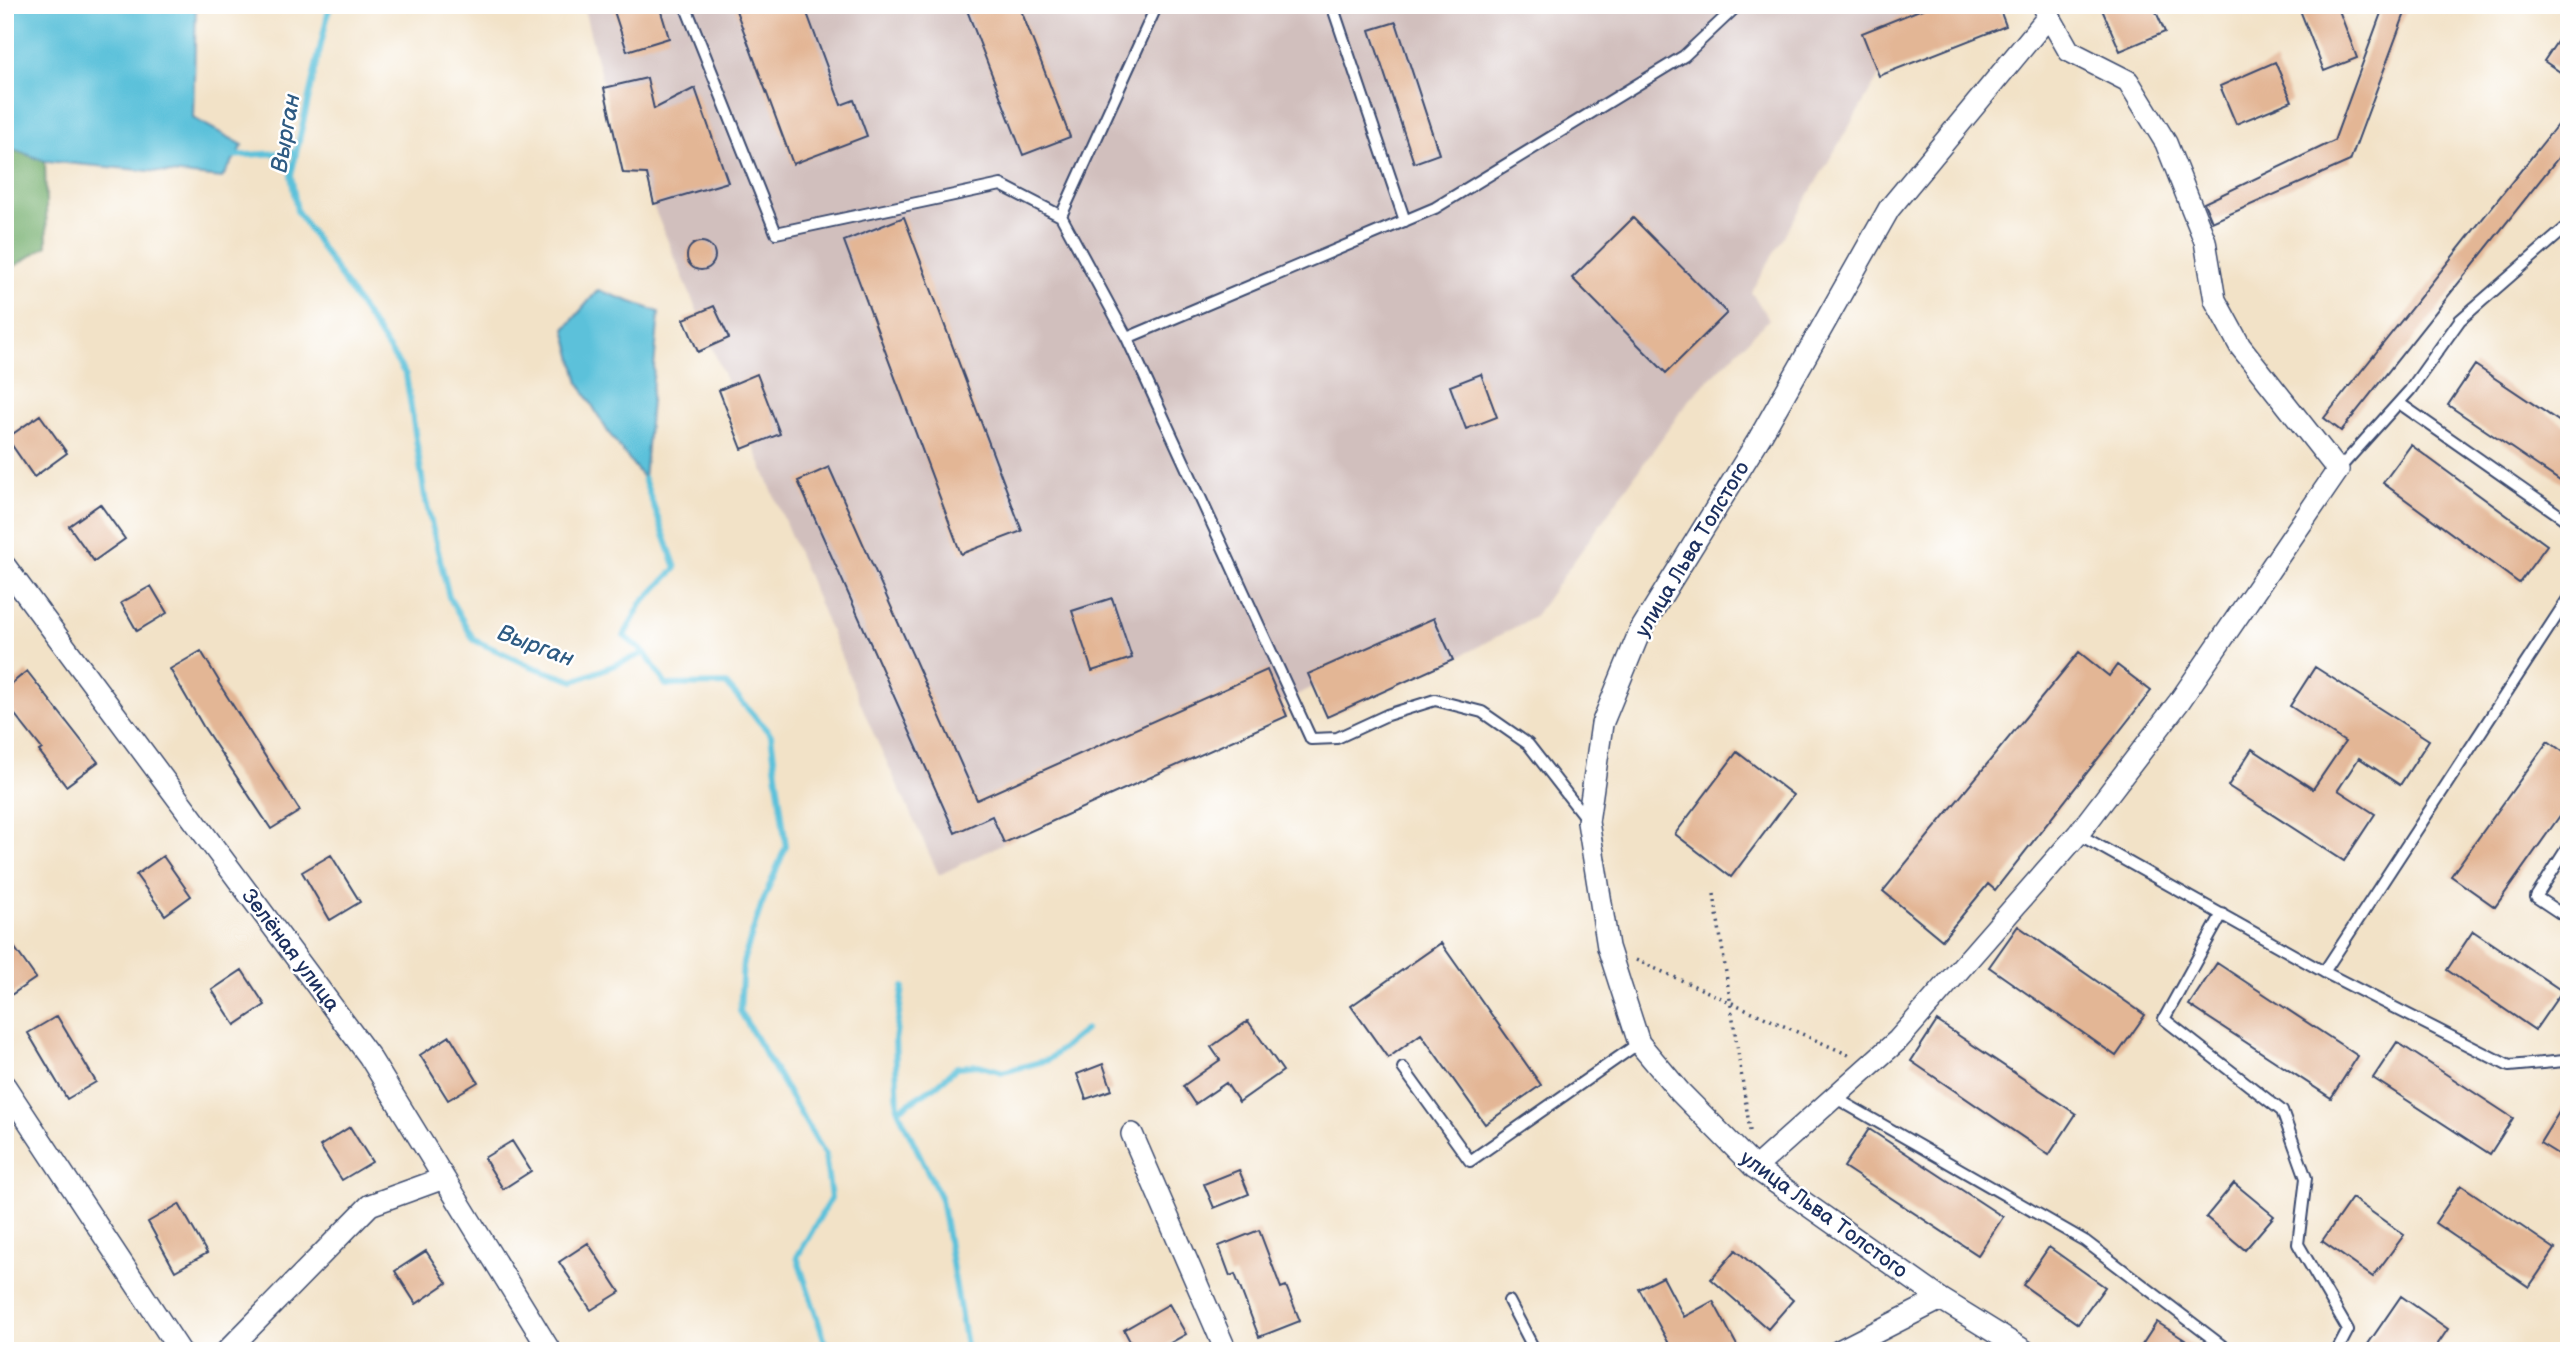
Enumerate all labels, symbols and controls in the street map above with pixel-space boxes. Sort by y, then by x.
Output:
water label: Вырган [265,91,307,175]
street label: улица Льва Толстого [1630,457,1755,642]
water label: Вырган [493,619,578,673]
street label: Зелёная улица [236,884,345,1017]
street label: улица Льва Толстого [1735,1145,1912,1284]

